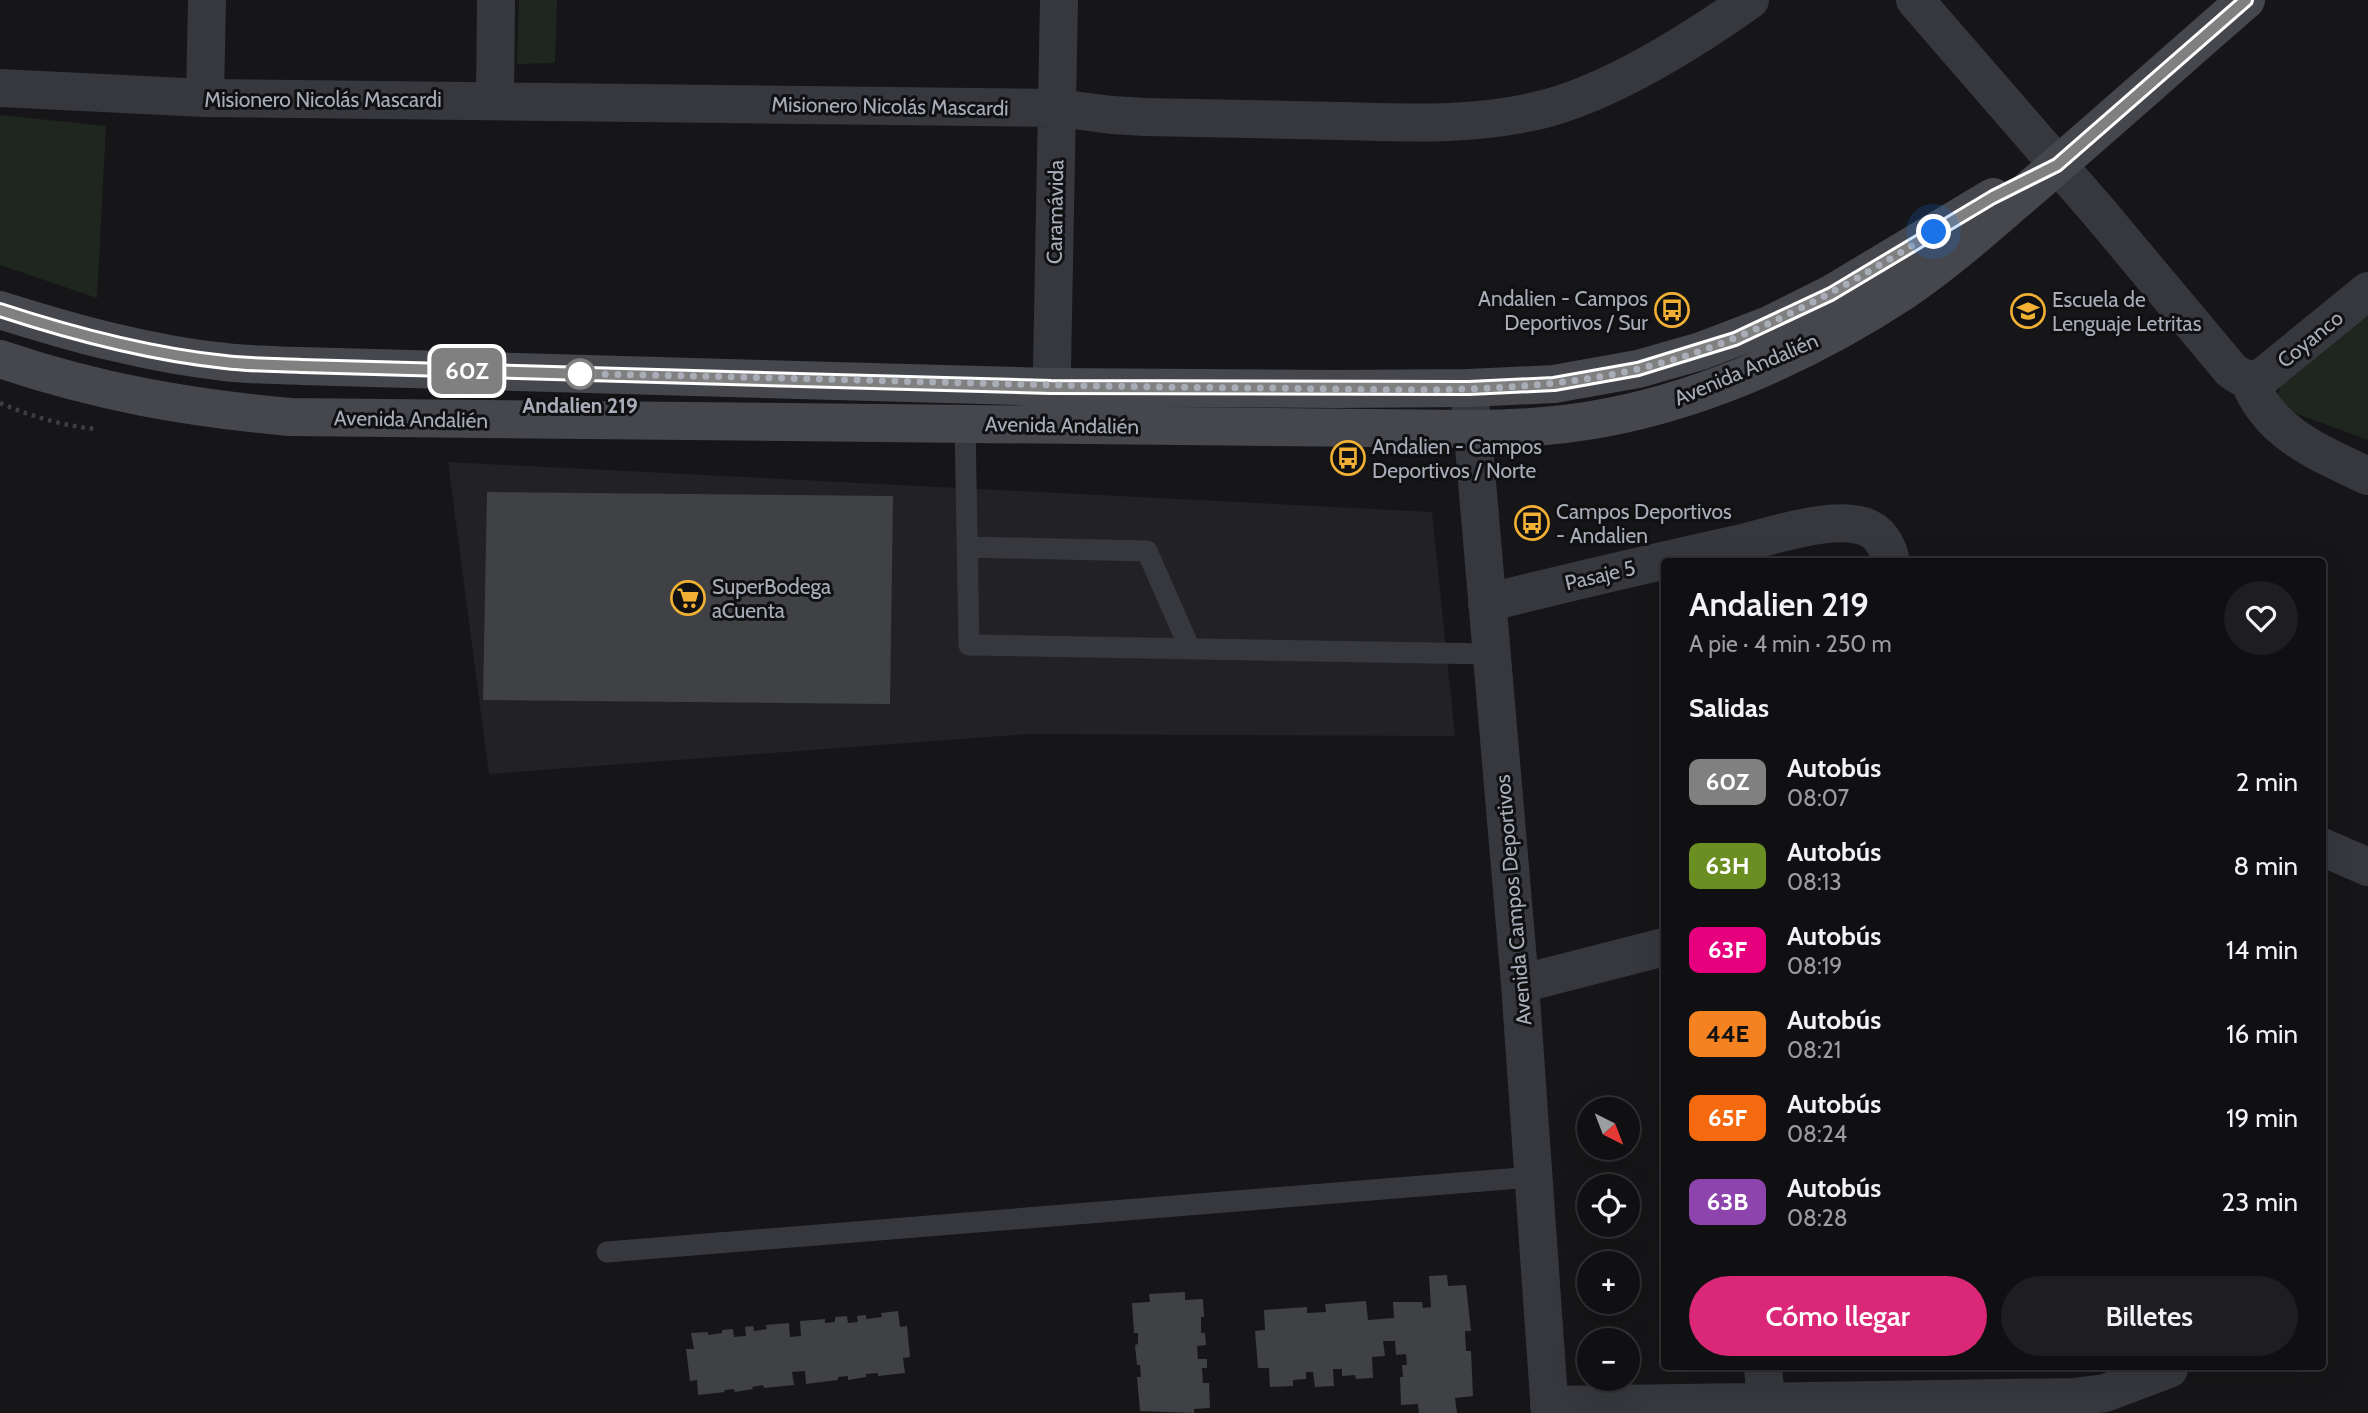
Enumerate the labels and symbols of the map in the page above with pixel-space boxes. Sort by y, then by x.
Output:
street label: Misionero Nicolás Mascardi [204,87,442,112]
street label: Misionero Nicolás Mascardi [771,91,1009,121]
street label: Caramávida [1042,160,1068,264]
your location [1916,214,1951,249]
place label: Andalien - Campos Deportivos / Sur [1478,286,1648,335]
place label: Escuela de Lenguaje Letritas [2052,287,2202,337]
bus stop icon: Andalien - Campos Deportivos / Sur [1653,291,1691,329]
school or university icon: Escuela de Lenguaje Letritas [2009,292,2047,330]
street label: Coyanco [2272,305,2348,373]
street label: Avenida Andalién [1670,327,1822,411]
line badge: 60Z [427,348,507,394]
marker: Andalien 219 [565,359,595,389]
place label: Andalien 219 [522,393,638,418]
street label: Avenida Andalién [334,405,488,433]
street label: Avenida Andalién [985,411,1139,439]
place label: Andalien - Campos Deportivos / Norte [1372,434,1542,483]
bus stop icon: Andalien - Campos Deportivos / Norte [1329,439,1367,477]
place label: Campos Deportivos - Andalien [1556,499,1732,548]
bus stop icon: Campos Deportivos - Andalien [1513,504,1551,542]
street label: Pasaje 5 [1562,555,1638,596]
place label: SuperBodega aCuenta [712,574,831,623]
supermarket icon: SuperBodega aCuenta [669,579,707,617]
street label: Avenida Campos Deportivos [1490,773,1536,1026]
north arrow [1577,1097,1640,1160]

